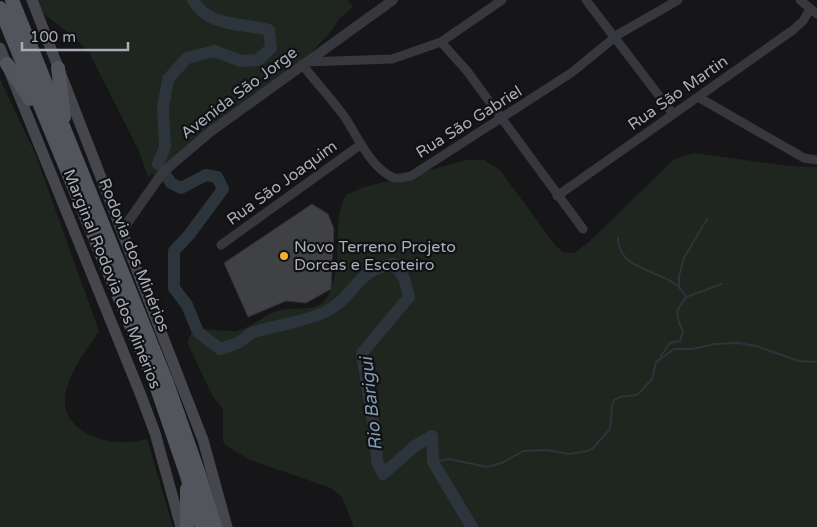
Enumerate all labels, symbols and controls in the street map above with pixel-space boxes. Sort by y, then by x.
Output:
scale bar [22,20,129,52]
text: 100 m [30,28,76,46]
street label: Avenida São Jorge [177,43,301,143]
street label: Rua São Martin [624,51,732,135]
street label: Rua São Gabriel [412,81,526,163]
street label: Rua São Joaquim [223,136,341,230]
street label: Marginal Rodovia dos Minérios [59,166,165,392]
street label: Rodovia dos Minérios [94,175,174,335]
place label: Novo Terreno Projeto Dorcas e Escoteiro [294,237,456,275]
marker: Novo Terreno Projeto Dorcas e Escoteiro [278,250,290,262]
water label: Rio Barigui [355,354,387,452]

